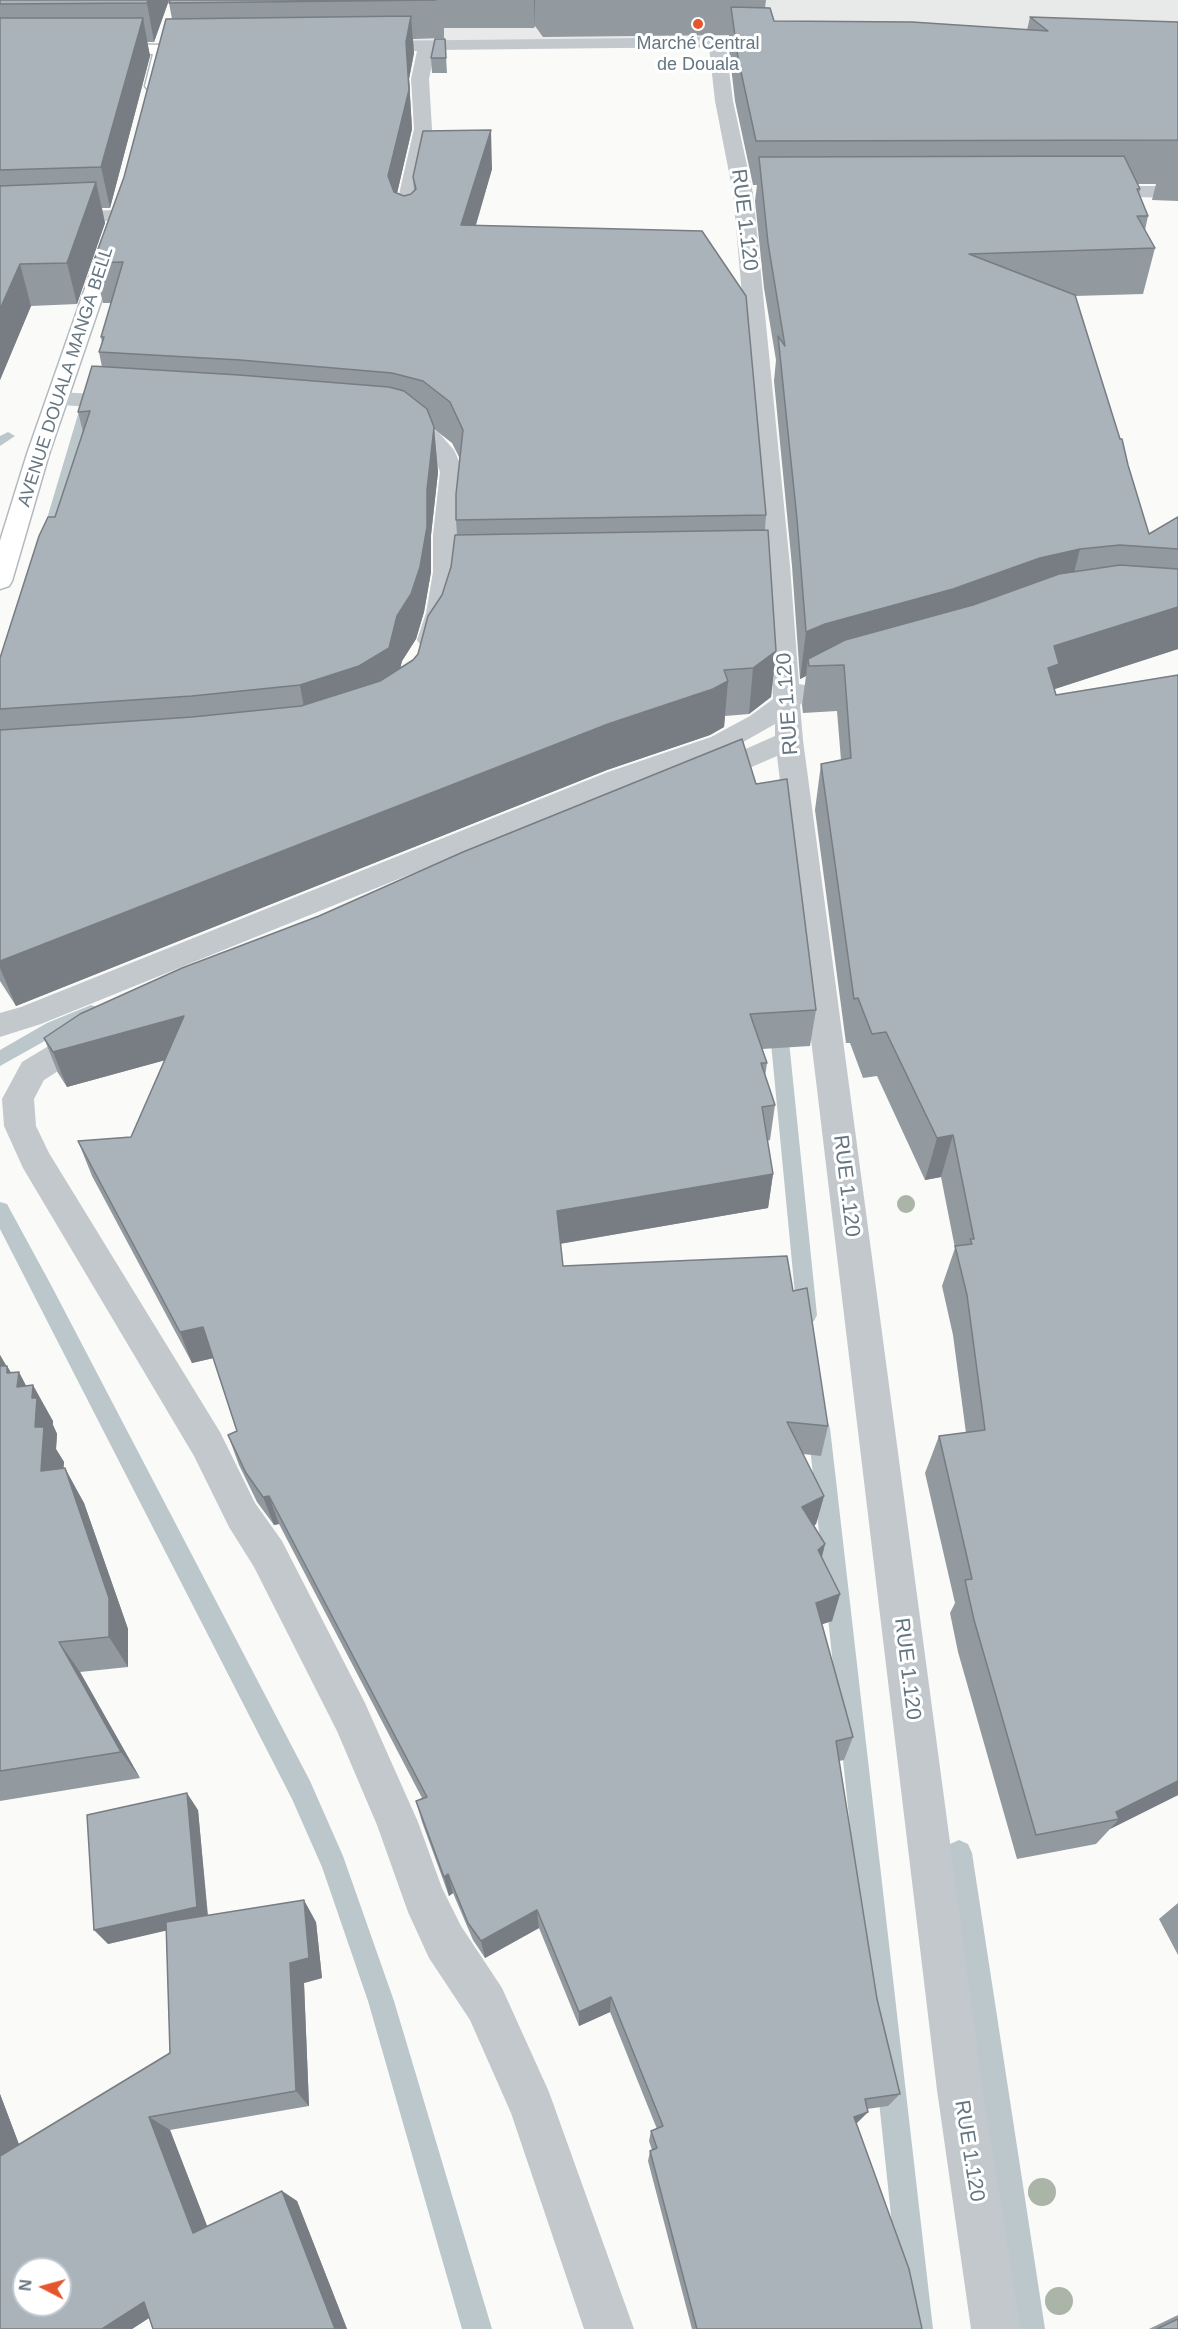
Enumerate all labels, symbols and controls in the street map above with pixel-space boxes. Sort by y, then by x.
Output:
marker: Marché Central de Douala [691,17,705,31]
place label: Marché Central de Douala [636,33,760,76]
street label: RUE 1.120 [725,167,763,273]
street label: AVENUE DOUALA MANGA BELL [14,244,118,510]
street label: RUE 1.120 [772,652,804,756]
street label: RUE 1.120 [827,1133,865,1239]
street label: RUE 1.120 [888,1616,926,1722]
street label: RUE 1.120 [949,2098,989,2204]
north arrow [12,2257,72,2317]
text: N [17,2279,35,2292]

